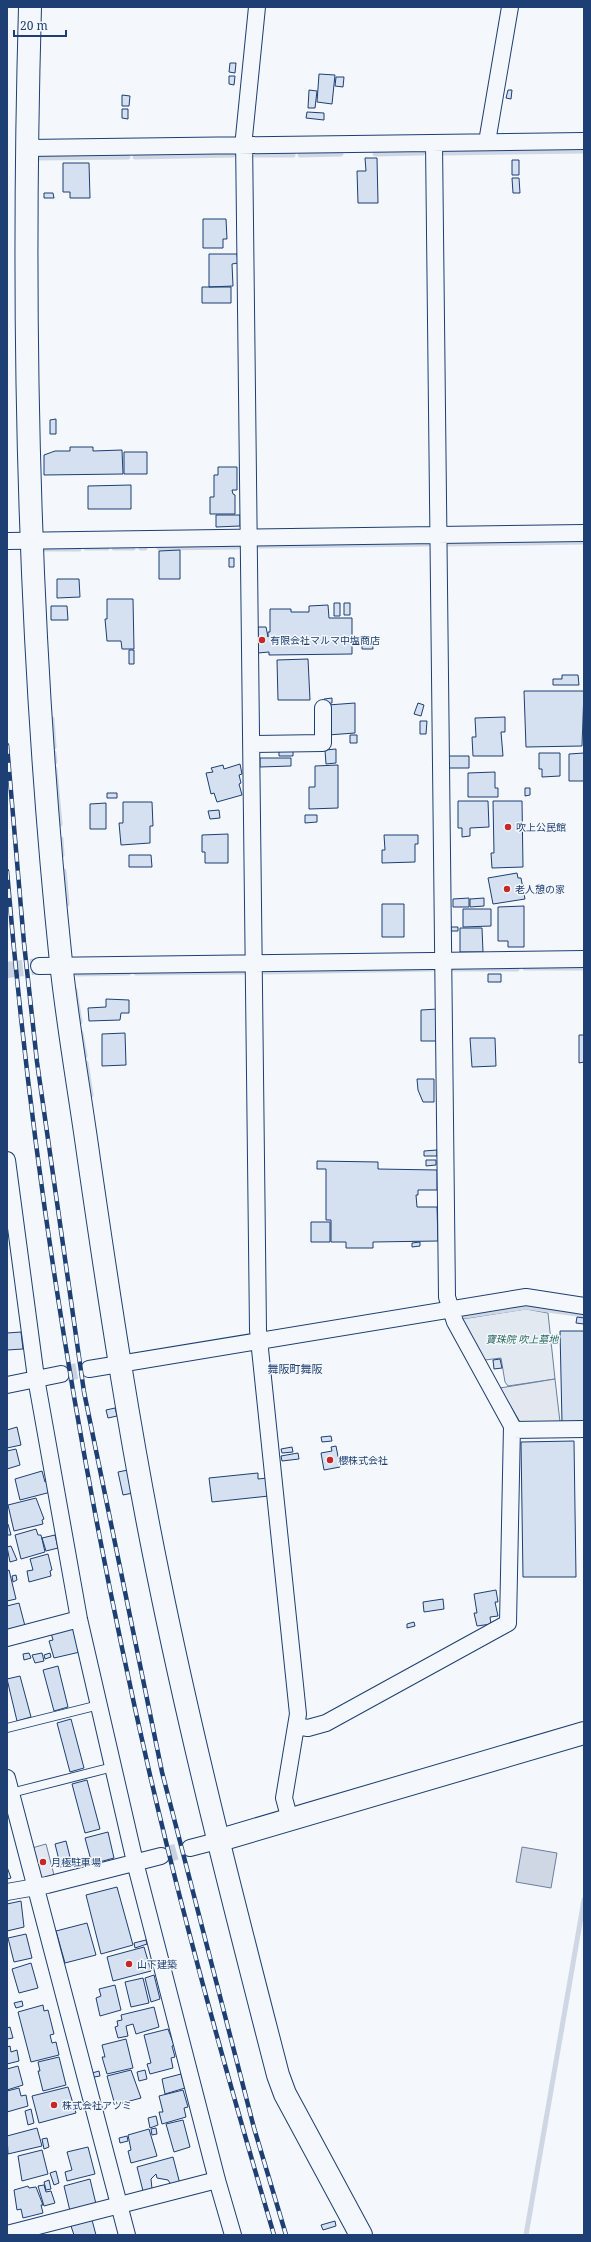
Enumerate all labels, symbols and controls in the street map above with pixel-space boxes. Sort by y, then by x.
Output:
scale bar [14,12,66,38]
text: 20 m [20,17,48,34]
place label: 有限会社マルマ中塩商店 [270,633,380,647]
marker: 有限会社マルマ中塩商店 [257,635,267,645]
place label: 吹上公民館 [516,820,566,834]
marker: 吹上公民館 [503,822,513,832]
place label: 老人憩の家 [515,882,565,896]
marker: 老人憩の家 [502,884,512,894]
park label: 寶珠院 吹上墓地 [486,1332,559,1346]
district label: 舞阪町舞阪 [268,1361,323,1376]
place label: 櫻株式会社 [338,1453,388,1467]
marker: 櫻株式会社 [325,1455,335,1465]
place label: 月極駐車場 [51,1855,101,1869]
marker: 月極駐車場 [38,1857,48,1867]
place label: 山下建築 [137,1957,177,1971]
marker: 山下建築 [124,1959,134,1969]
place label: 株式会社アツミ [62,2098,132,2112]
marker: 株式会社アツミ [49,2100,59,2110]

